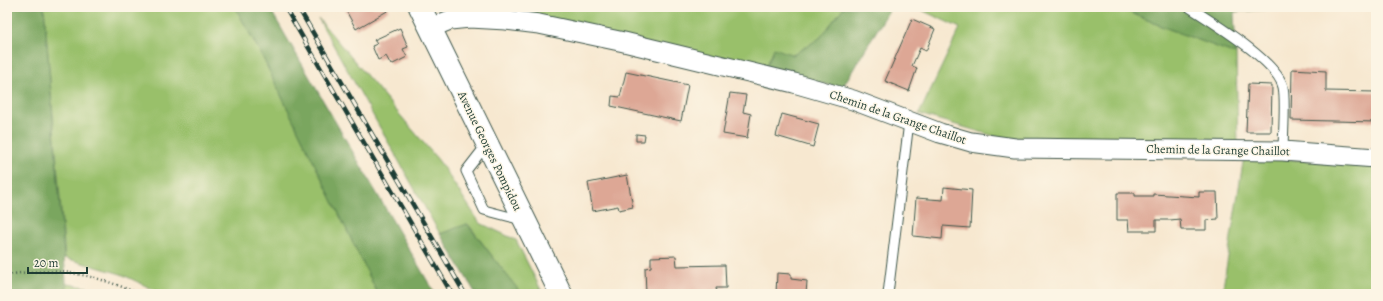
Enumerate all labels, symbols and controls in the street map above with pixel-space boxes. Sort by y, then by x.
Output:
street label: Chemin de la Grange Chaillot [828,86,969,148]
street label: Avenue Georges Pompidou [454,88,526,214]
street label: Chemin de la Grange Chaillot [1146,141,1290,159]
scale bar [28,249,87,275]
text: 20 m [34,255,58,271]

